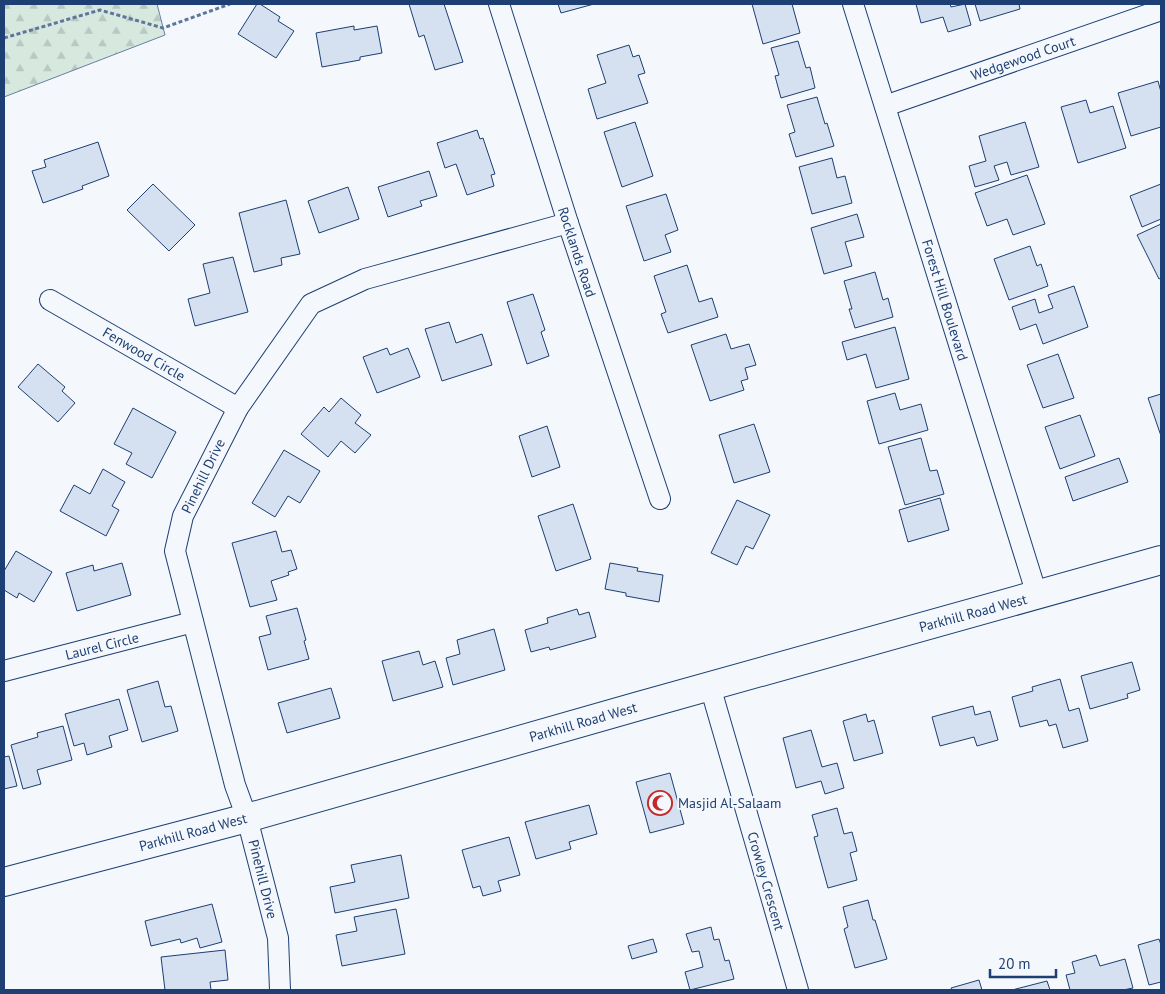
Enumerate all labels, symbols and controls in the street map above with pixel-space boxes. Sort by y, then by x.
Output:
street label: Wedgewood Court [969,32,1078,84]
street label: Rocklands Road [554,205,600,299]
street label: Forest Hill Boulevard [918,237,972,363]
street label: Fenwood Circle [99,323,189,385]
street label: Pinehill Drive [177,436,229,516]
street label: Parkhill Road West [917,590,1029,636]
street label: Laurel Circle [63,628,141,664]
street label: Parkhill Road West [527,698,639,746]
mosque icon: Masjid Al-Salaam [647,790,673,816]
place label: Masjid Al-Salaam [678,794,781,812]
street label: Parkhill Road West [137,809,249,855]
street label: Crowley Crescent [743,830,789,933]
street label: Pinehill Drive [244,838,282,920]
scale bar [990,946,1056,978]
text: 20 m [998,954,1031,973]

